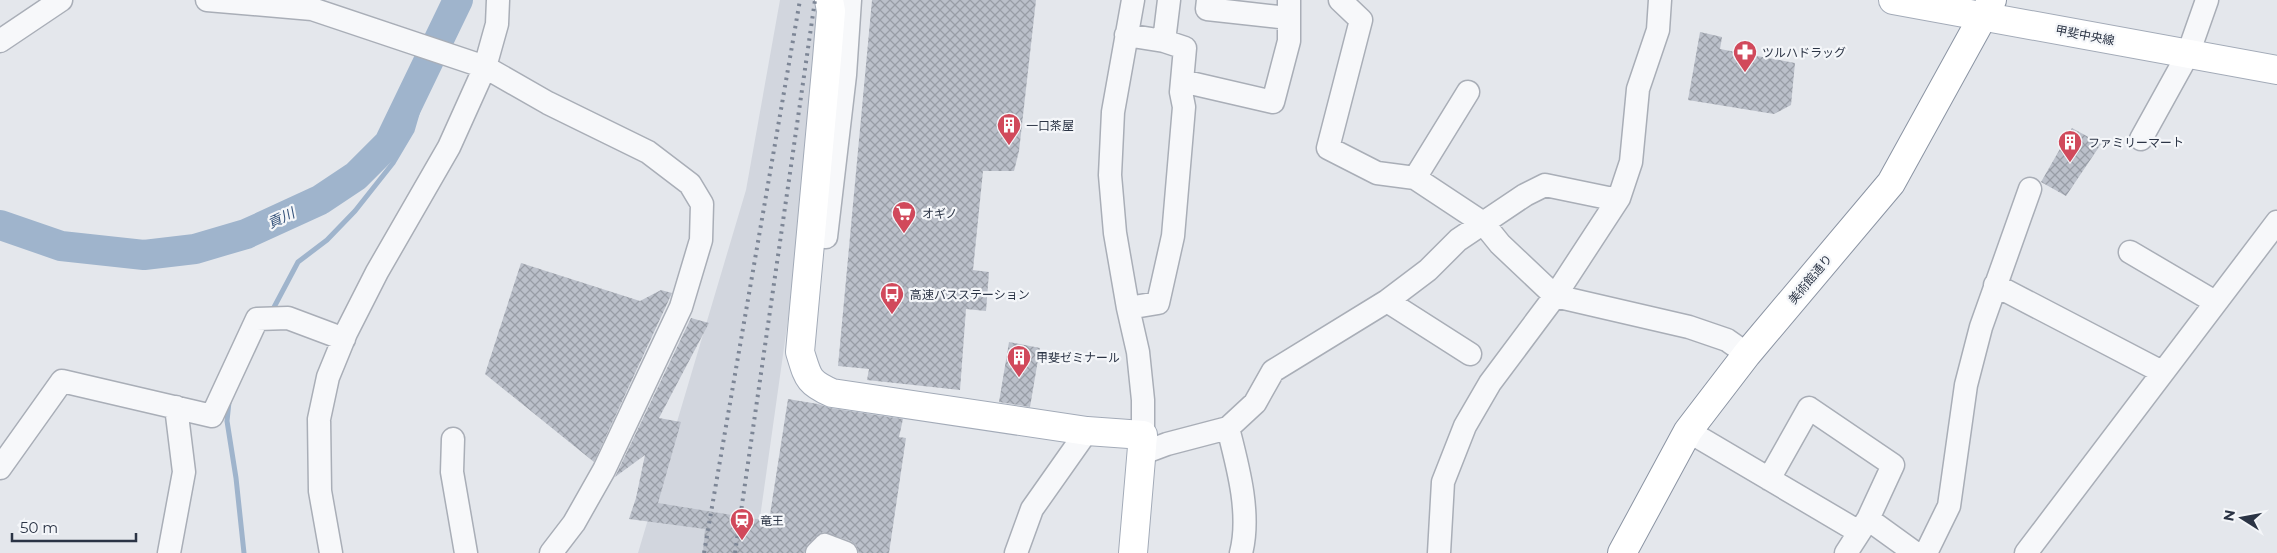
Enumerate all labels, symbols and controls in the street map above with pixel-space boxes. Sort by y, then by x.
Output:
street label: 甲斐中央線 [2054,22,2116,48]
pharmacy icon: ツルハドラッグ [1732,39,1758,73]
place label: ツルハドラッグ [1762,45,1846,60]
building icon: 一口茶屋 [996,112,1022,146]
place label: 一口茶屋 [1026,118,1074,133]
building icon: ファミリーマート [2057,129,2083,163]
place label: ファミリーマート [2088,135,2184,150]
supermarket icon: オギノ [891,200,917,234]
water label: 貢川 [265,203,299,232]
place label: オギノ [922,206,958,221]
street label: 美術館通り [1785,251,1835,307]
bus stop icon: 高速バスステーション [879,281,905,315]
place label: 高速バスステーション [910,287,1030,302]
building icon: 甲斐ゼミナール [1006,344,1032,378]
place label: 甲斐ゼミナール [1036,350,1120,365]
north arrow [2217,493,2267,543]
station icon: 竜王 [729,507,755,541]
text: N [2219,508,2239,523]
scale bar [12,510,136,542]
place label: 竜王 [760,513,784,528]
text: 50 m [20,518,58,537]

